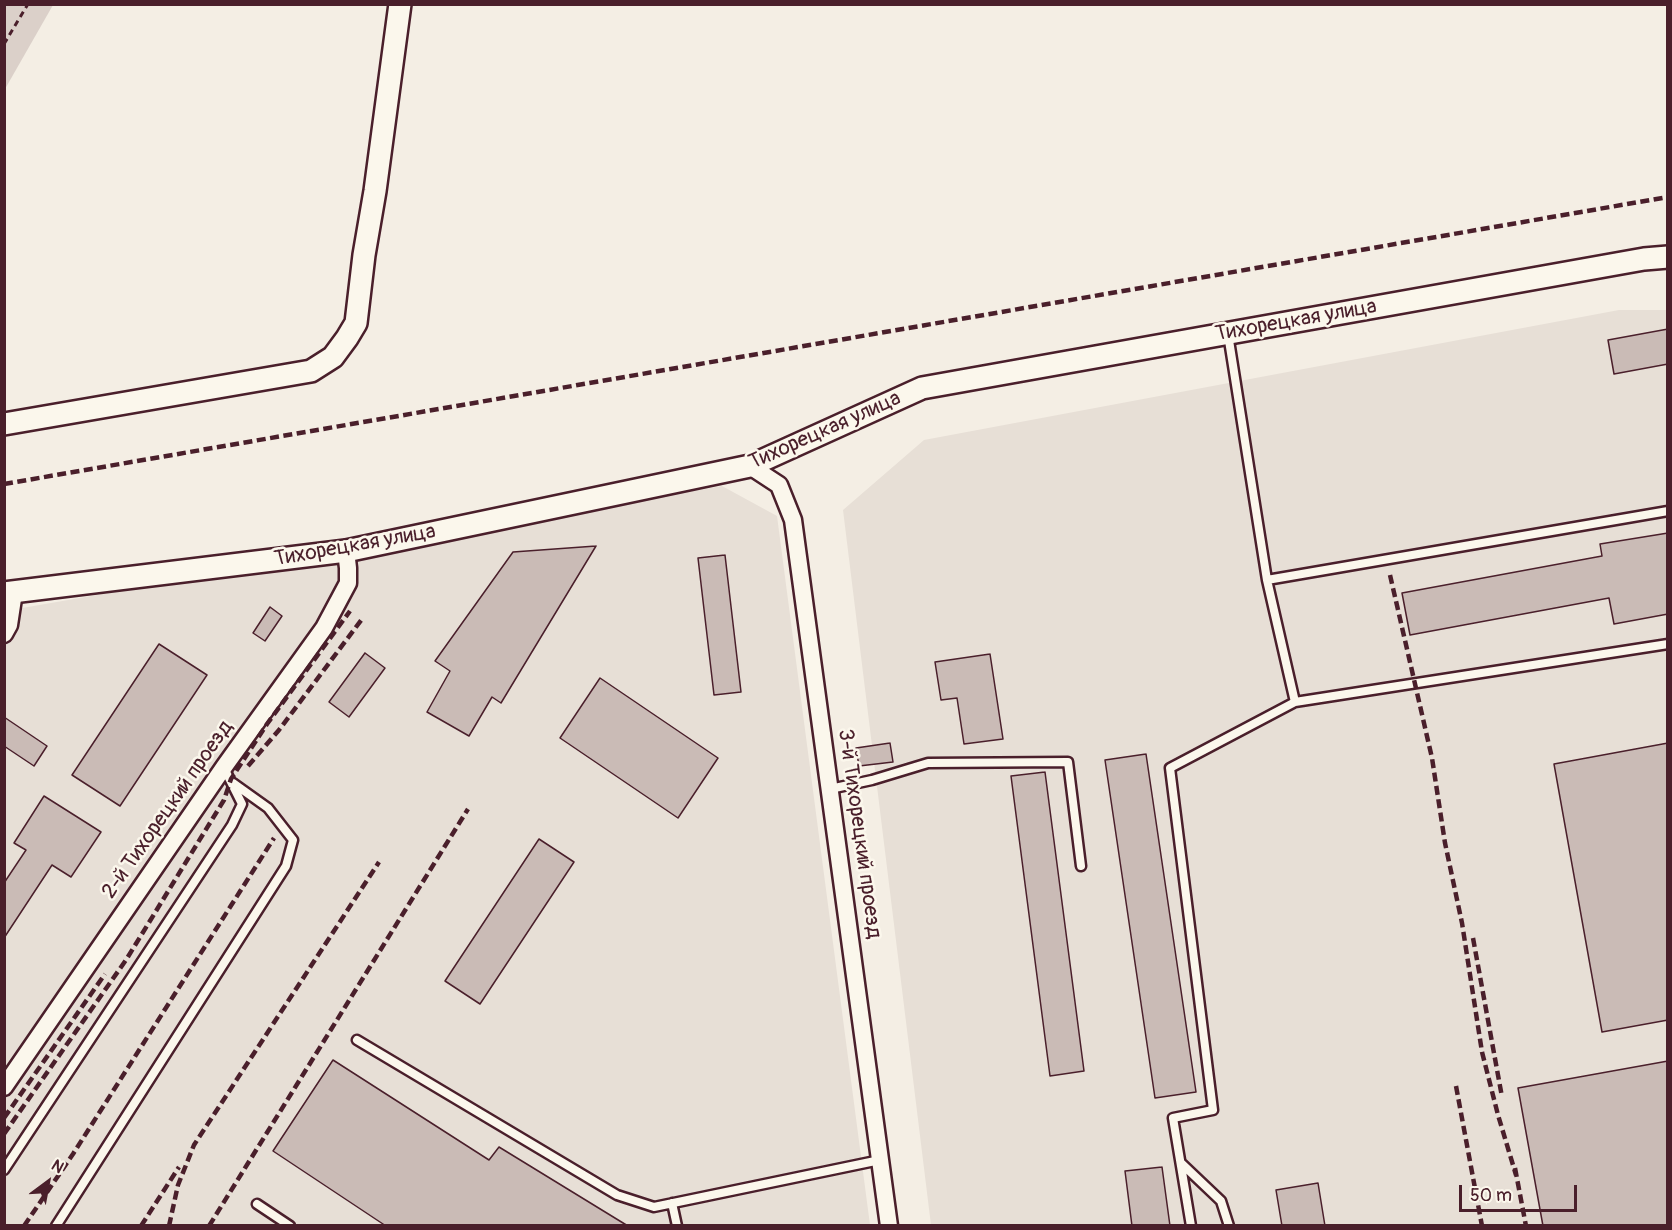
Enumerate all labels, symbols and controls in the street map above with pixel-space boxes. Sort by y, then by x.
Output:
street label: Тихорецкая улица [1213,294,1379,348]
street label: Тихорецкая улица [745,386,905,476]
street label: Тихорецкая улица [272,519,438,573]
street label: 2-й Тихорецкий проезд [97,716,239,904]
street label: 3-й Тихорецкий проезд [832,728,886,940]
north arrow [18,1152,78,1212]
text: N [48,1155,67,1178]
scale bar [1462,1173,1580,1211]
text: 50 m [1470,1184,1512,1207]

